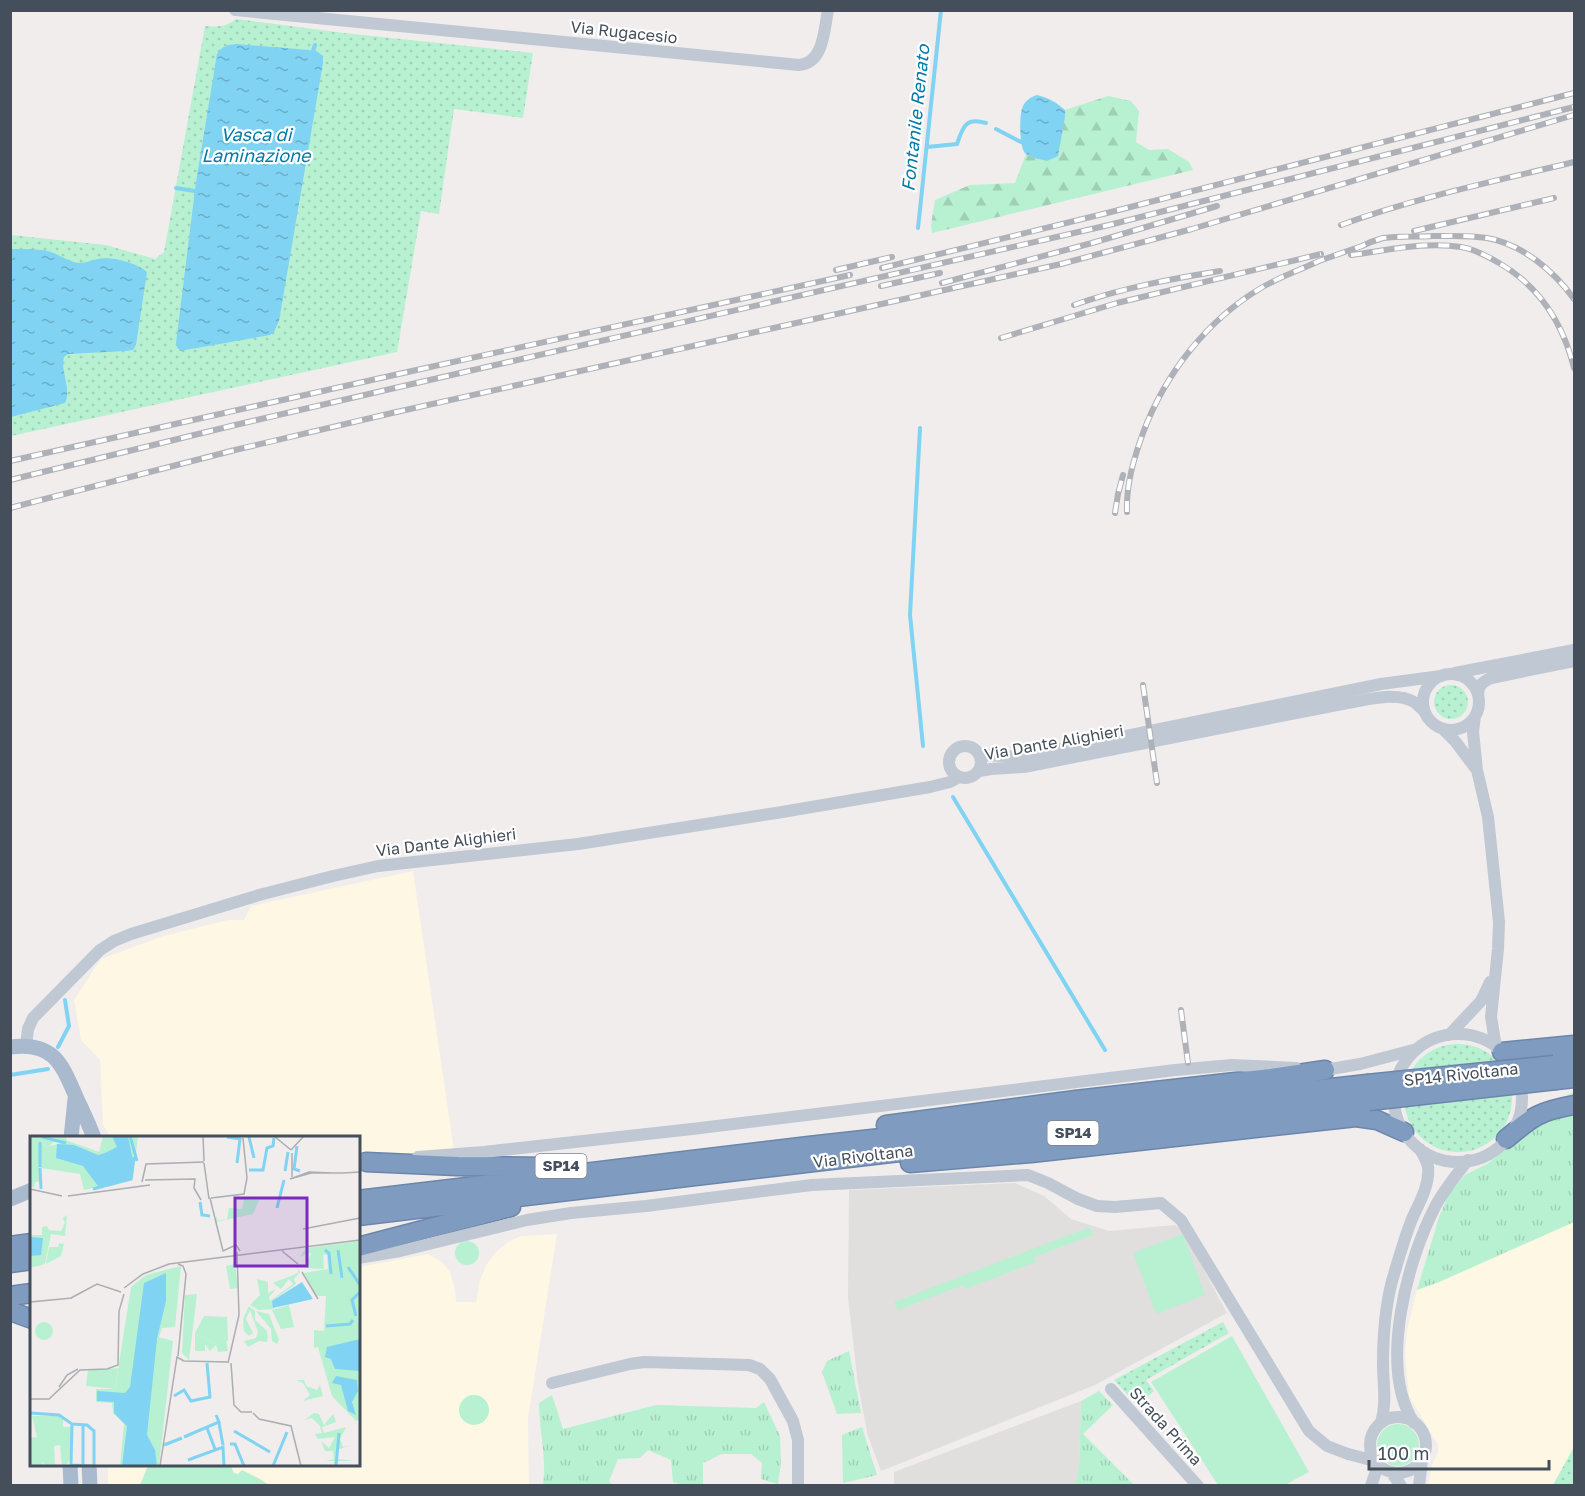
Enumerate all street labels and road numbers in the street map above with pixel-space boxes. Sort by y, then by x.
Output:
street label: Via Rugacesio [569,16,679,48]
street label: Via Dante Alighieri [983,720,1125,764]
street label: Via Dante Alighieri [375,823,517,861]
street label: SP14 Rivoltana [1403,1058,1519,1090]
road number: SP14 [1048,1121,1098,1145]
street label: Via Rivoltana [812,1140,914,1172]
road number: SP14 [536,1154,586,1178]
street label: Strada Prima [1126,1383,1206,1469]

